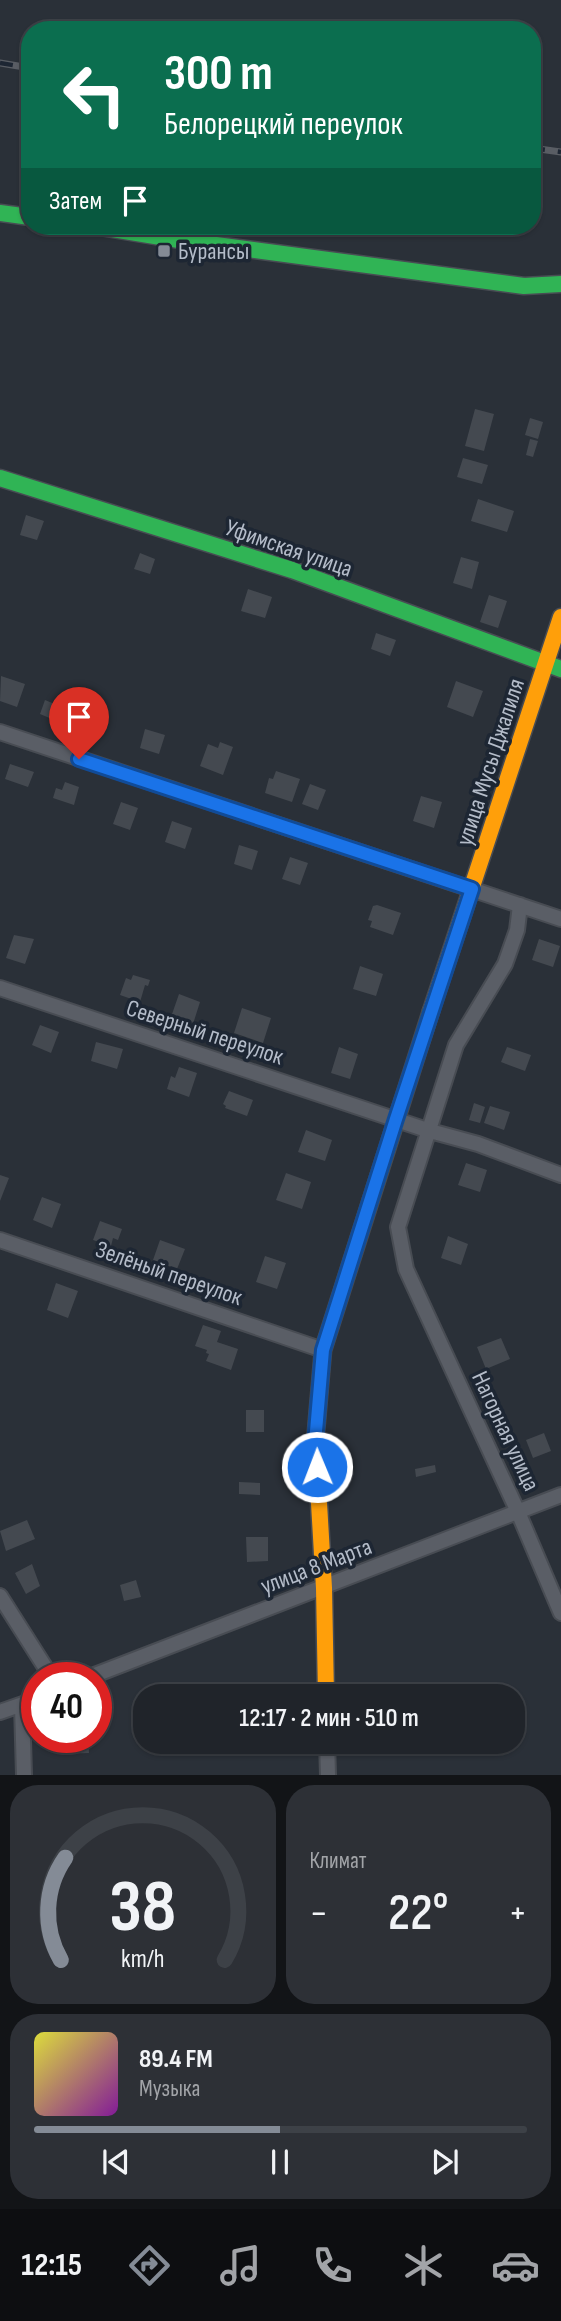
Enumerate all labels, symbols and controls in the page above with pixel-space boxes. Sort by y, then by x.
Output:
text: 300 m [164,45,273,104]
icon: left [49,49,140,140]
text: Белорецкий переулок [164,105,403,144]
icon: arrive [116,182,154,220]
text: Затем [49,186,102,217]
place label: Бурансы [178,237,249,266]
marker: Бурансы [156,243,172,259]
street label: Уфимская улица [222,513,356,584]
street label: улица Мусы Джалиля [450,675,531,849]
pin [49,687,109,759]
icon: arrive [60,698,98,736]
street label: Северный переулок [123,993,288,1072]
street label: Зелёный переулок [92,1235,247,1312]
street label: Нагорная улица [465,1367,546,1496]
position arrow [280,1430,354,1504]
street label: улица 8 Марта [257,1532,376,1601]
speed limit sign: 40 [21,1662,112,1753]
text: 12:17 · 2 мин · 510 m [239,1703,419,1734]
text: Климат [310,1847,367,1875]
text: 38 [109,1865,176,1953]
text: 22° [388,1882,449,1945]
text: − [310,1891,328,1936]
text: + [508,1891,527,1936]
text: km/h [121,1944,164,1975]
text: 89.4 FM [139,2044,213,2075]
text: Музыка [139,2075,200,2103]
icon: previous [97,2143,135,2181]
icon: pause [261,2143,299,2181]
icon: next [426,2143,464,2181]
icon: directions [125,2241,174,2290]
icon: music [216,2241,265,2290]
icon: phone [308,2241,357,2290]
icon: climate [399,2241,448,2290]
icon: car [491,2241,540,2290]
text: 12:15 [21,2246,82,2285]

